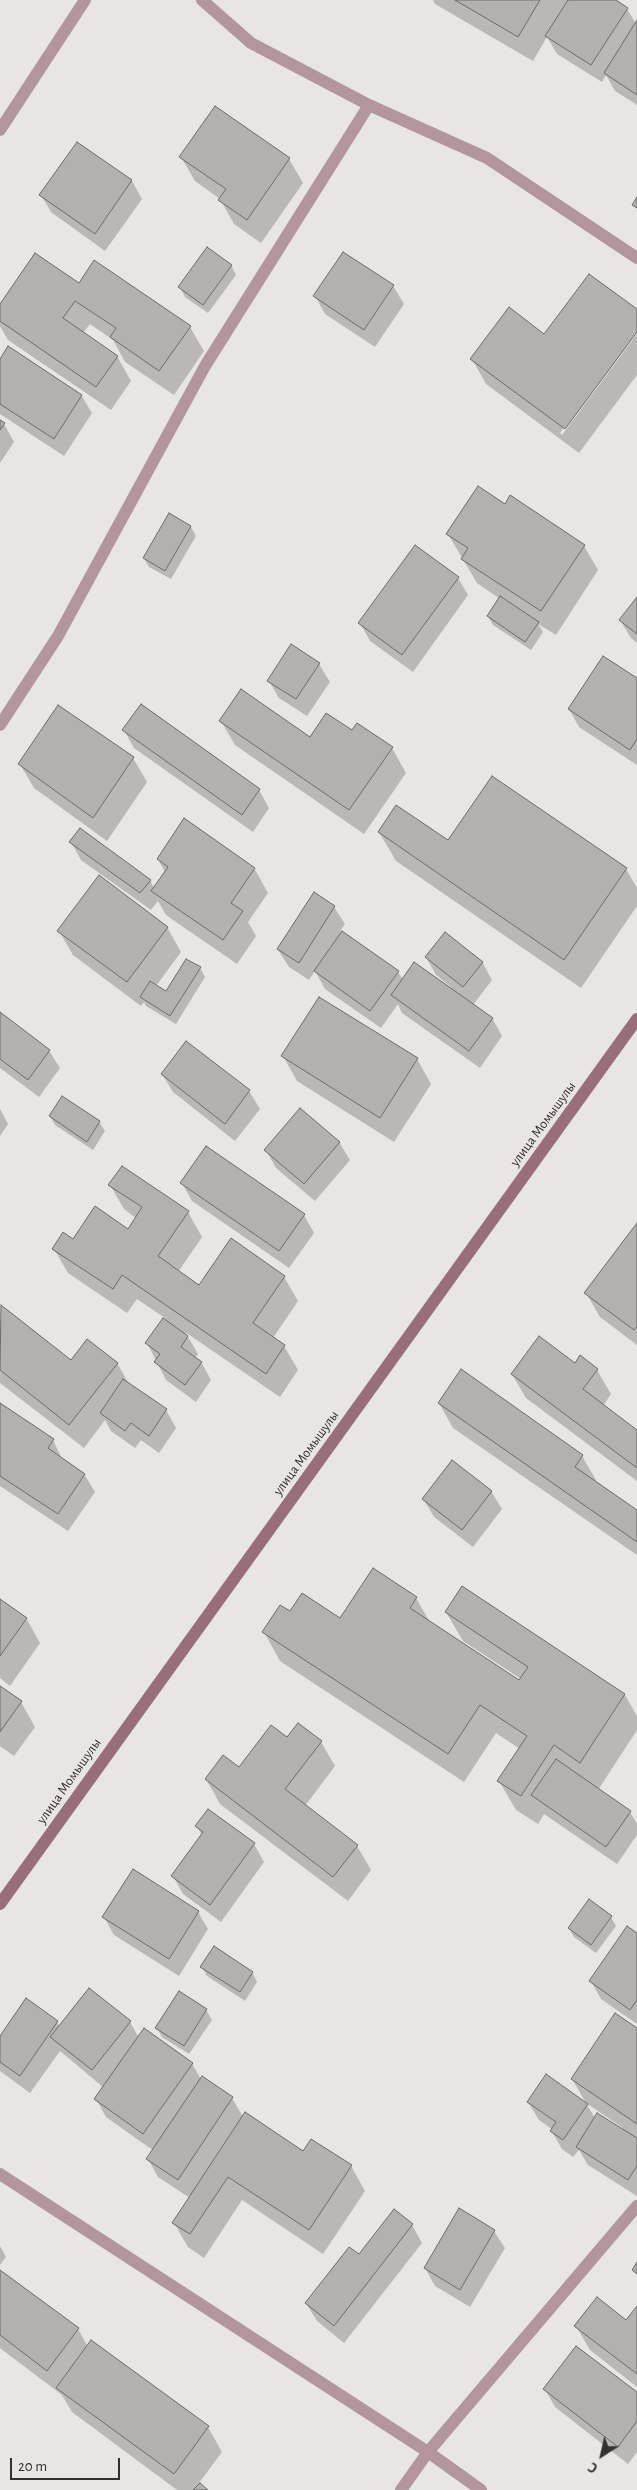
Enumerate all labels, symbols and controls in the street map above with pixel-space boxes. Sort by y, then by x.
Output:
street label: улица Момышулы [507,1078,579,1170]
street label: улица Момышулы [270,1407,342,1499]
street label: улица Момышулы [33,1735,105,1827]
north arrow [577,2430,627,2480]
scale bar [12,2448,122,2480]
text: 20 m [18,2459,47,2474]
text: С [586,2459,601,2475]

